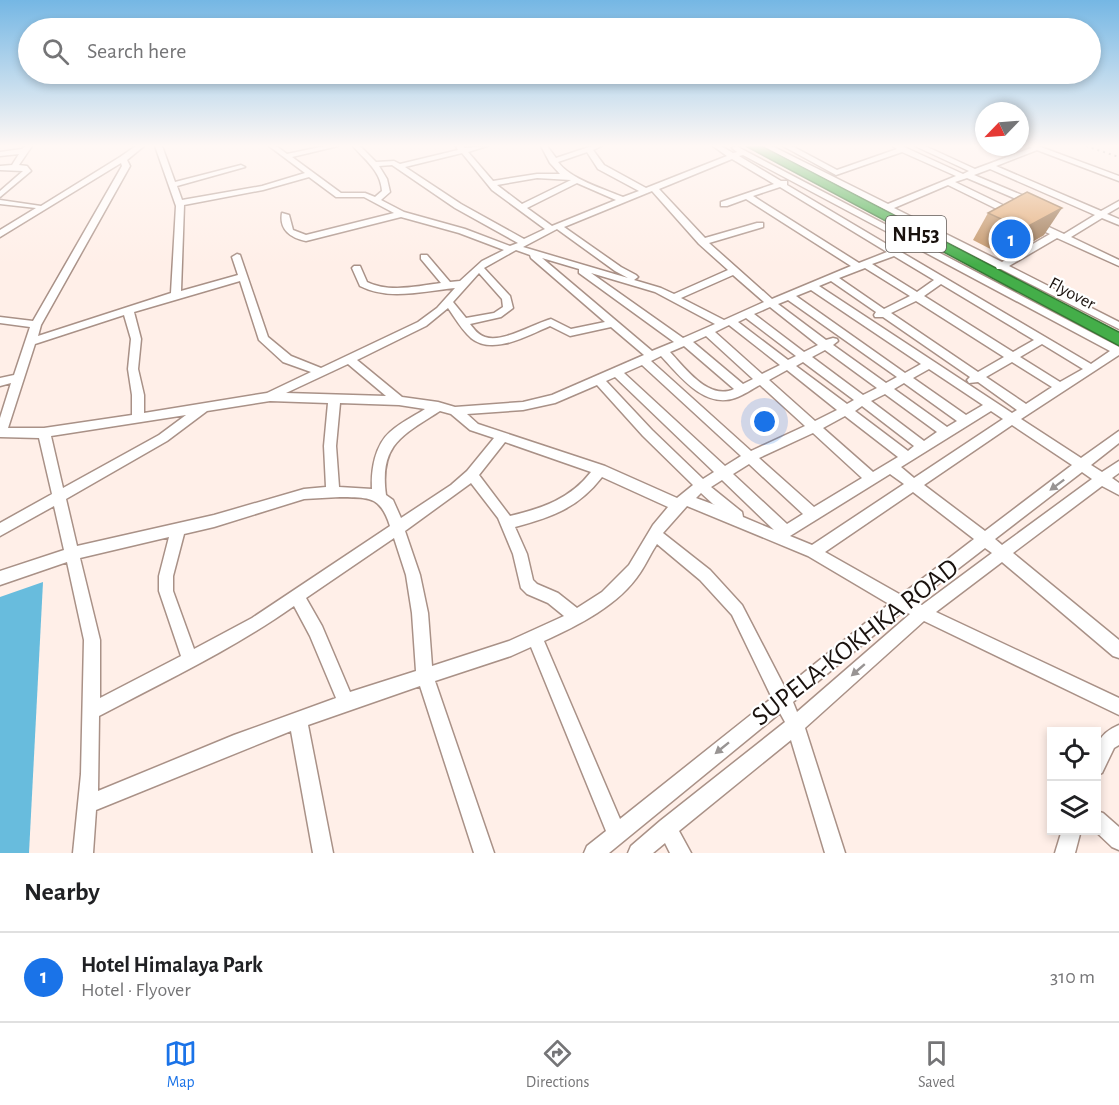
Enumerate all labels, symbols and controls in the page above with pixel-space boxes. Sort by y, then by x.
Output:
search box [18,18,1101,84]
icon: search [39,35,72,68]
text: Search here [87,40,186,62]
north arrow [975,102,1029,156]
road number: NH53 [886,216,946,252]
pin: 1 [992,216,1030,262]
street label: Flyover [1046,274,1098,314]
your location [750,407,779,436]
one-way arrow [1049,478,1064,490]
street label: SUPELA-KOKHKA ROAD [747,553,963,731]
one-way arrow [851,663,866,676]
map controls [1047,727,1101,835]
button: locate [1047,727,1101,781]
one-way arrow [715,741,730,754]
button: layers [1047,781,1101,835]
text: Nearby [24,879,100,905]
text: Hotel Himalaya Park [81,954,263,976]
text: 1 [40,967,47,987]
text: 310 m [1050,967,1095,987]
text: Hotel · Flyover [81,980,191,1000]
tab: Map [164,1037,197,1092]
tab: Directions [526,1037,590,1092]
tab: Saved [918,1037,955,1092]

